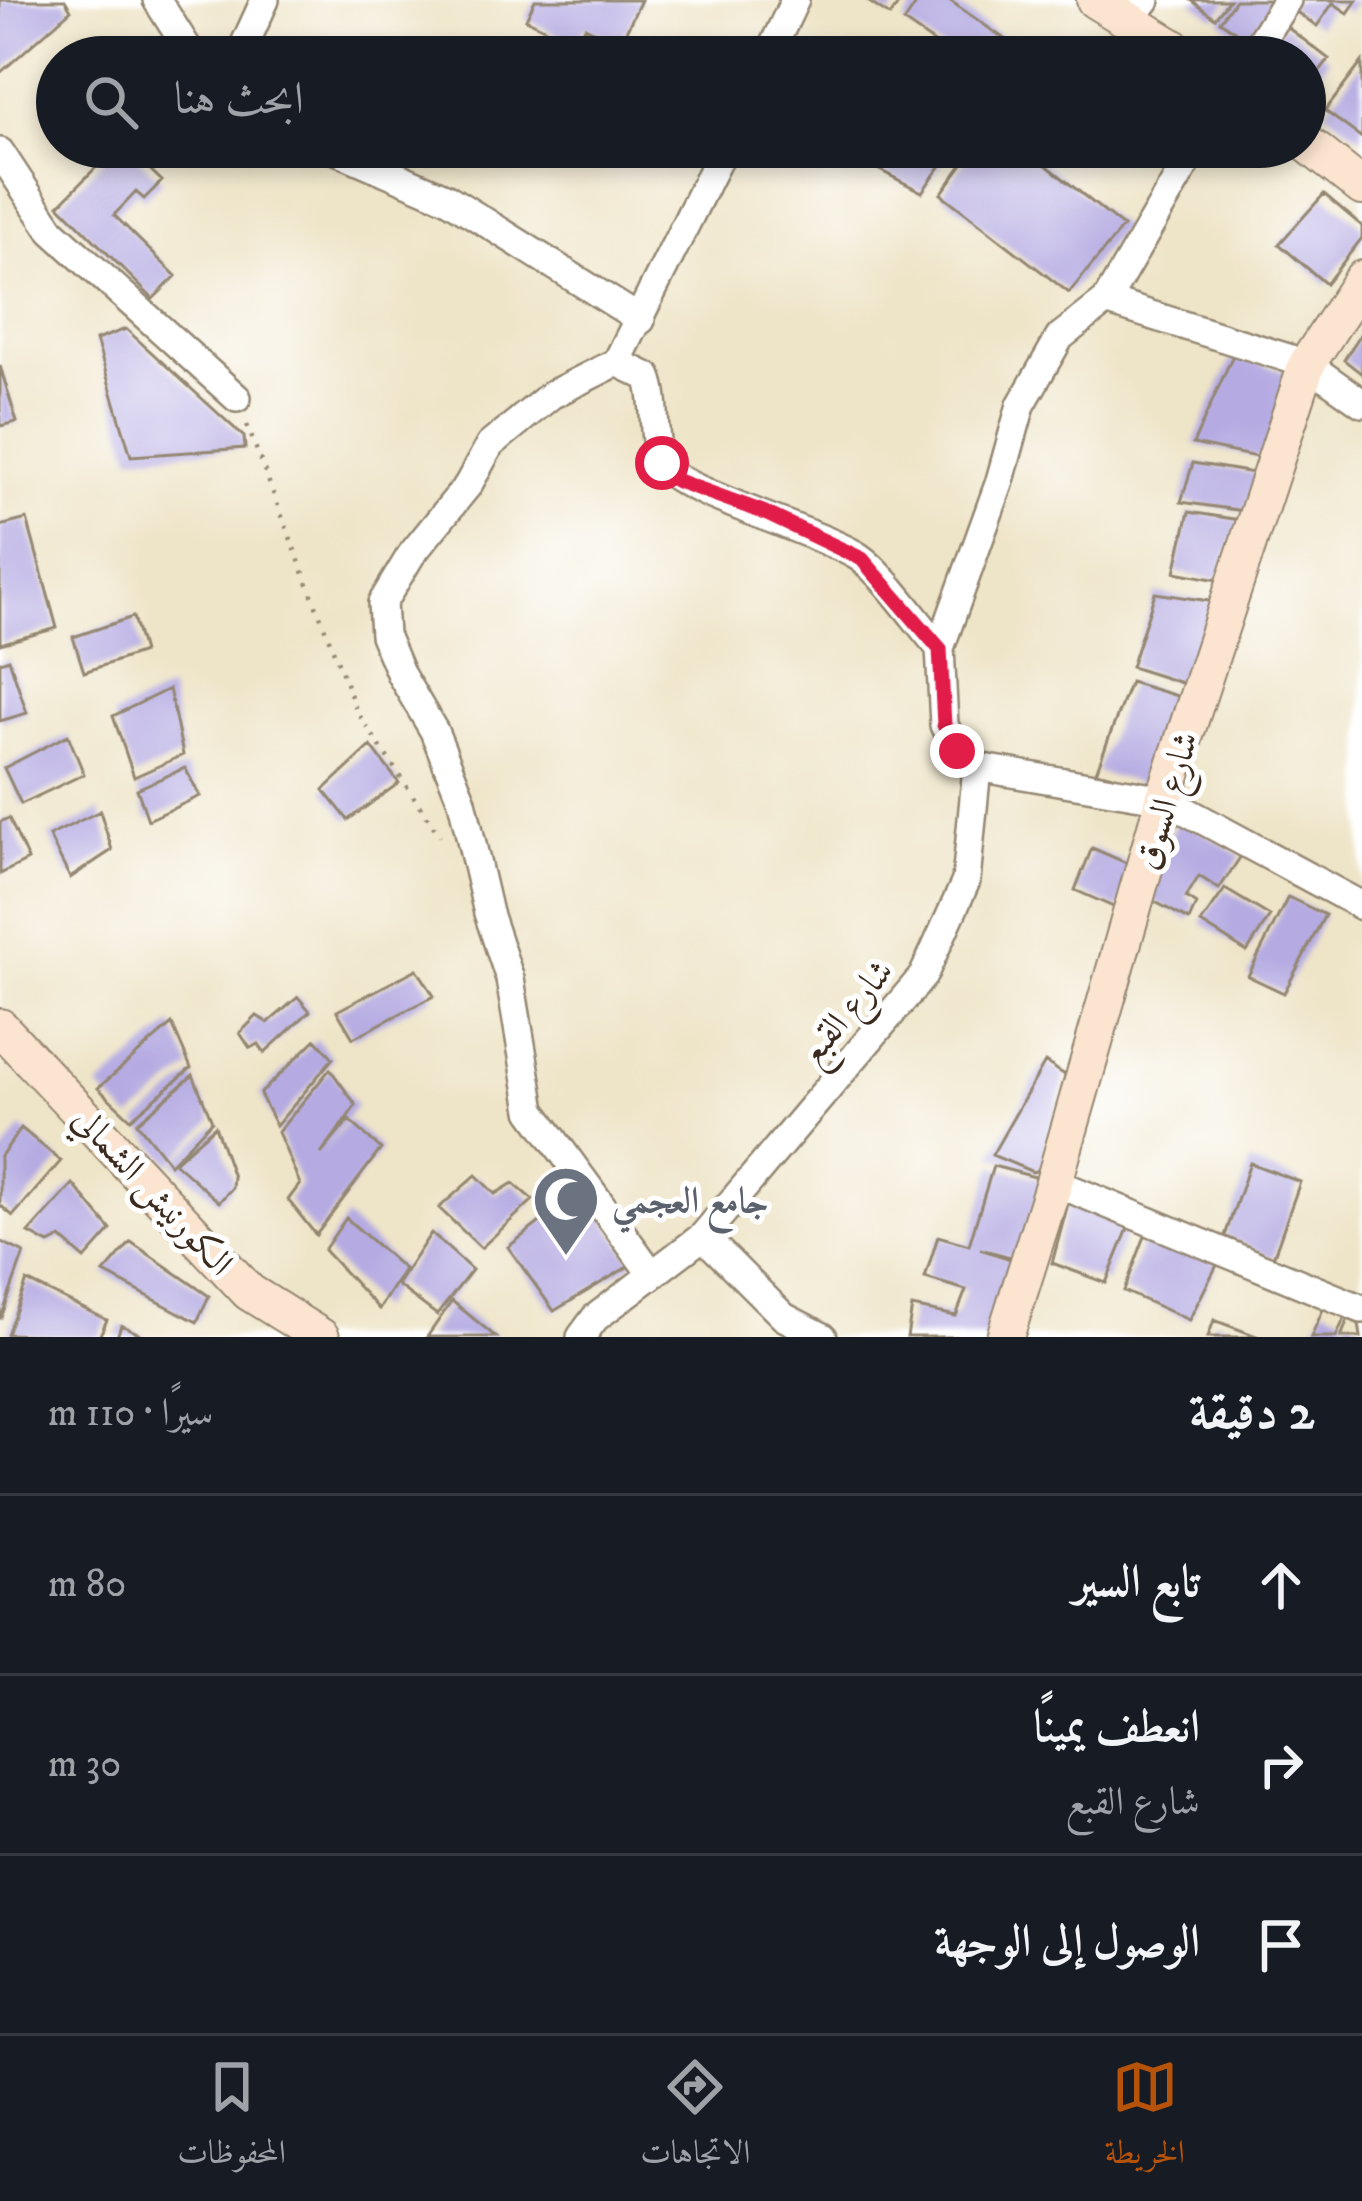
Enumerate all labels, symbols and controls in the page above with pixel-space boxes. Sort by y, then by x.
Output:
search box [36,36,1326,168]
icon: search [78,69,144,135]
text: ابحث هنا [174,72,304,128]
route start [635,436,689,490]
route end [930,724,984,778]
street label: شارع السوق [1125,726,1215,877]
street label: شارع القبع [790,950,910,1080]
street label: الكورنيش الشمالي [59,1098,242,1289]
mosque icon: جامع العجمي [531,1164,601,1258]
place label: جامع العجمي [612,1179,769,1234]
text: 2 دقيقة [1189,1381,1314,1445]
text: سيرًا · 110 m [48,1389,213,1438]
icon: ahead [1248,1552,1314,1618]
text: تابع السير [1073,1555,1200,1611]
text: 80 m [48,1560,126,1609]
text: انعطف يمينًا [1034,1700,1200,1756]
icon: right [1248,1732,1314,1798]
text: 30 m [48,1740,121,1789]
text: شارع القبع [1065,1778,1200,1827]
icon: arrive [1248,1912,1314,1978]
text: الوصول إلى الوجهة [934,1915,1200,1971]
tab: المحفوظات [177,2054,286,2184]
tab: الاتجاهات [640,2054,750,2184]
tab: الخريطة [1105,2054,1185,2184]

